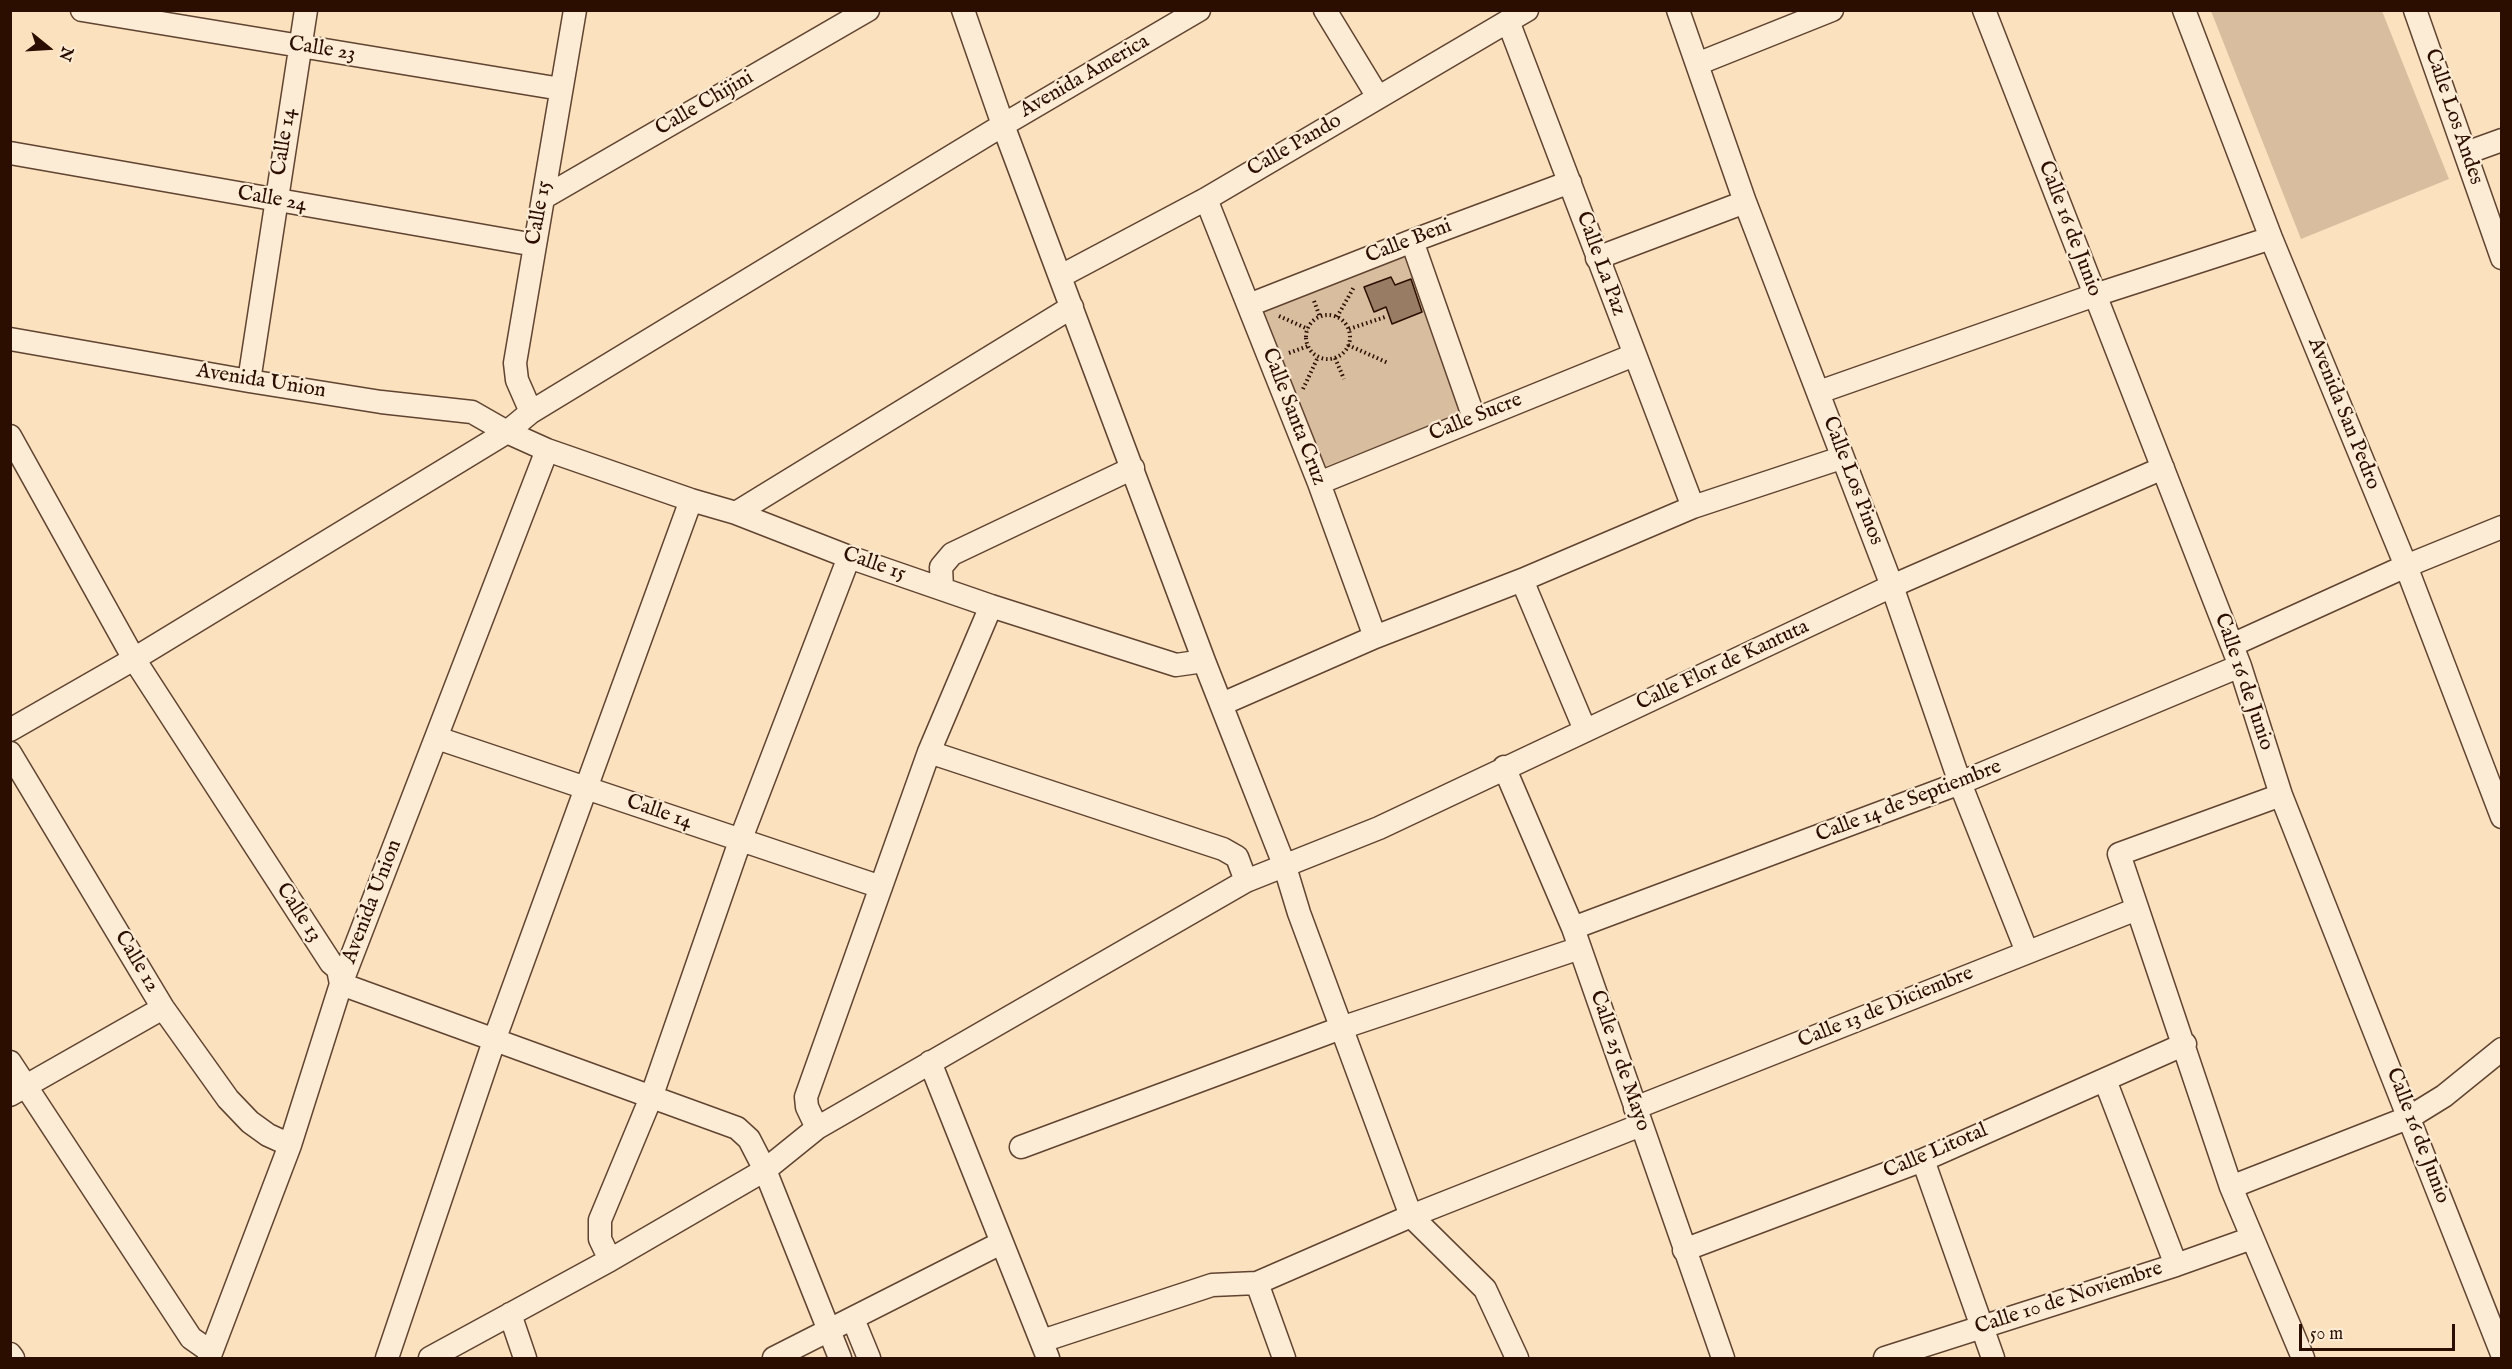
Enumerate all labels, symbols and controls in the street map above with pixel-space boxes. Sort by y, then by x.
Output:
north arrow [18,18,78,78]
street label: Avenida America [1016,30,1154,124]
street label: Calle 23 [287,32,357,68]
text: N [53,44,77,63]
street label: Calle Los Andes [2418,46,2488,188]
street label: Calle Chijini [652,66,758,142]
street label: Calle 14 [267,107,303,177]
street label: Calle Pando [1243,109,1347,183]
street label: Calle 16 de Junio [2032,158,2106,300]
street label: Calle 15 [522,179,558,247]
street label: Calle 24 [235,182,309,218]
street label: Calle La Paz [1570,208,1630,320]
street label: Calle Beni [1362,214,1456,270]
street label: Avenida San Pedro [2301,334,2385,494]
street label: Calle Santa Cruz [1255,345,1331,489]
street label: Avenida Union [195,359,327,405]
street label: Calle Sucre [1426,388,1526,448]
street label: Calle Los Pinos [1816,413,1888,549]
street label: Calle 15 [839,542,909,588]
street label: Calle 16 de Junio [2208,610,2278,754]
street label: Calle Flor de Kantuta [1633,615,1813,717]
street label: Calle 14 de Septiembre [1813,755,2005,849]
street label: Calle 14 [623,790,695,836]
street label: Avenida Union [338,837,408,967]
street label: Calle 13 [270,879,326,947]
street label: Calle 12 [108,927,164,997]
street label: Calle 13 de Diciembre [1795,961,1977,1055]
street label: Calle 25 de Mayo [1583,987,1655,1135]
street label: Calle 16 de Junio [2380,1065,2454,1207]
street label: Calle Litotal [1880,1119,1992,1185]
street label: Calle 10 de Noviembre [1972,1257,2166,1341]
scale bar [2302,1312,2458,1350]
text: 50 m [2310,1323,2343,1346]

